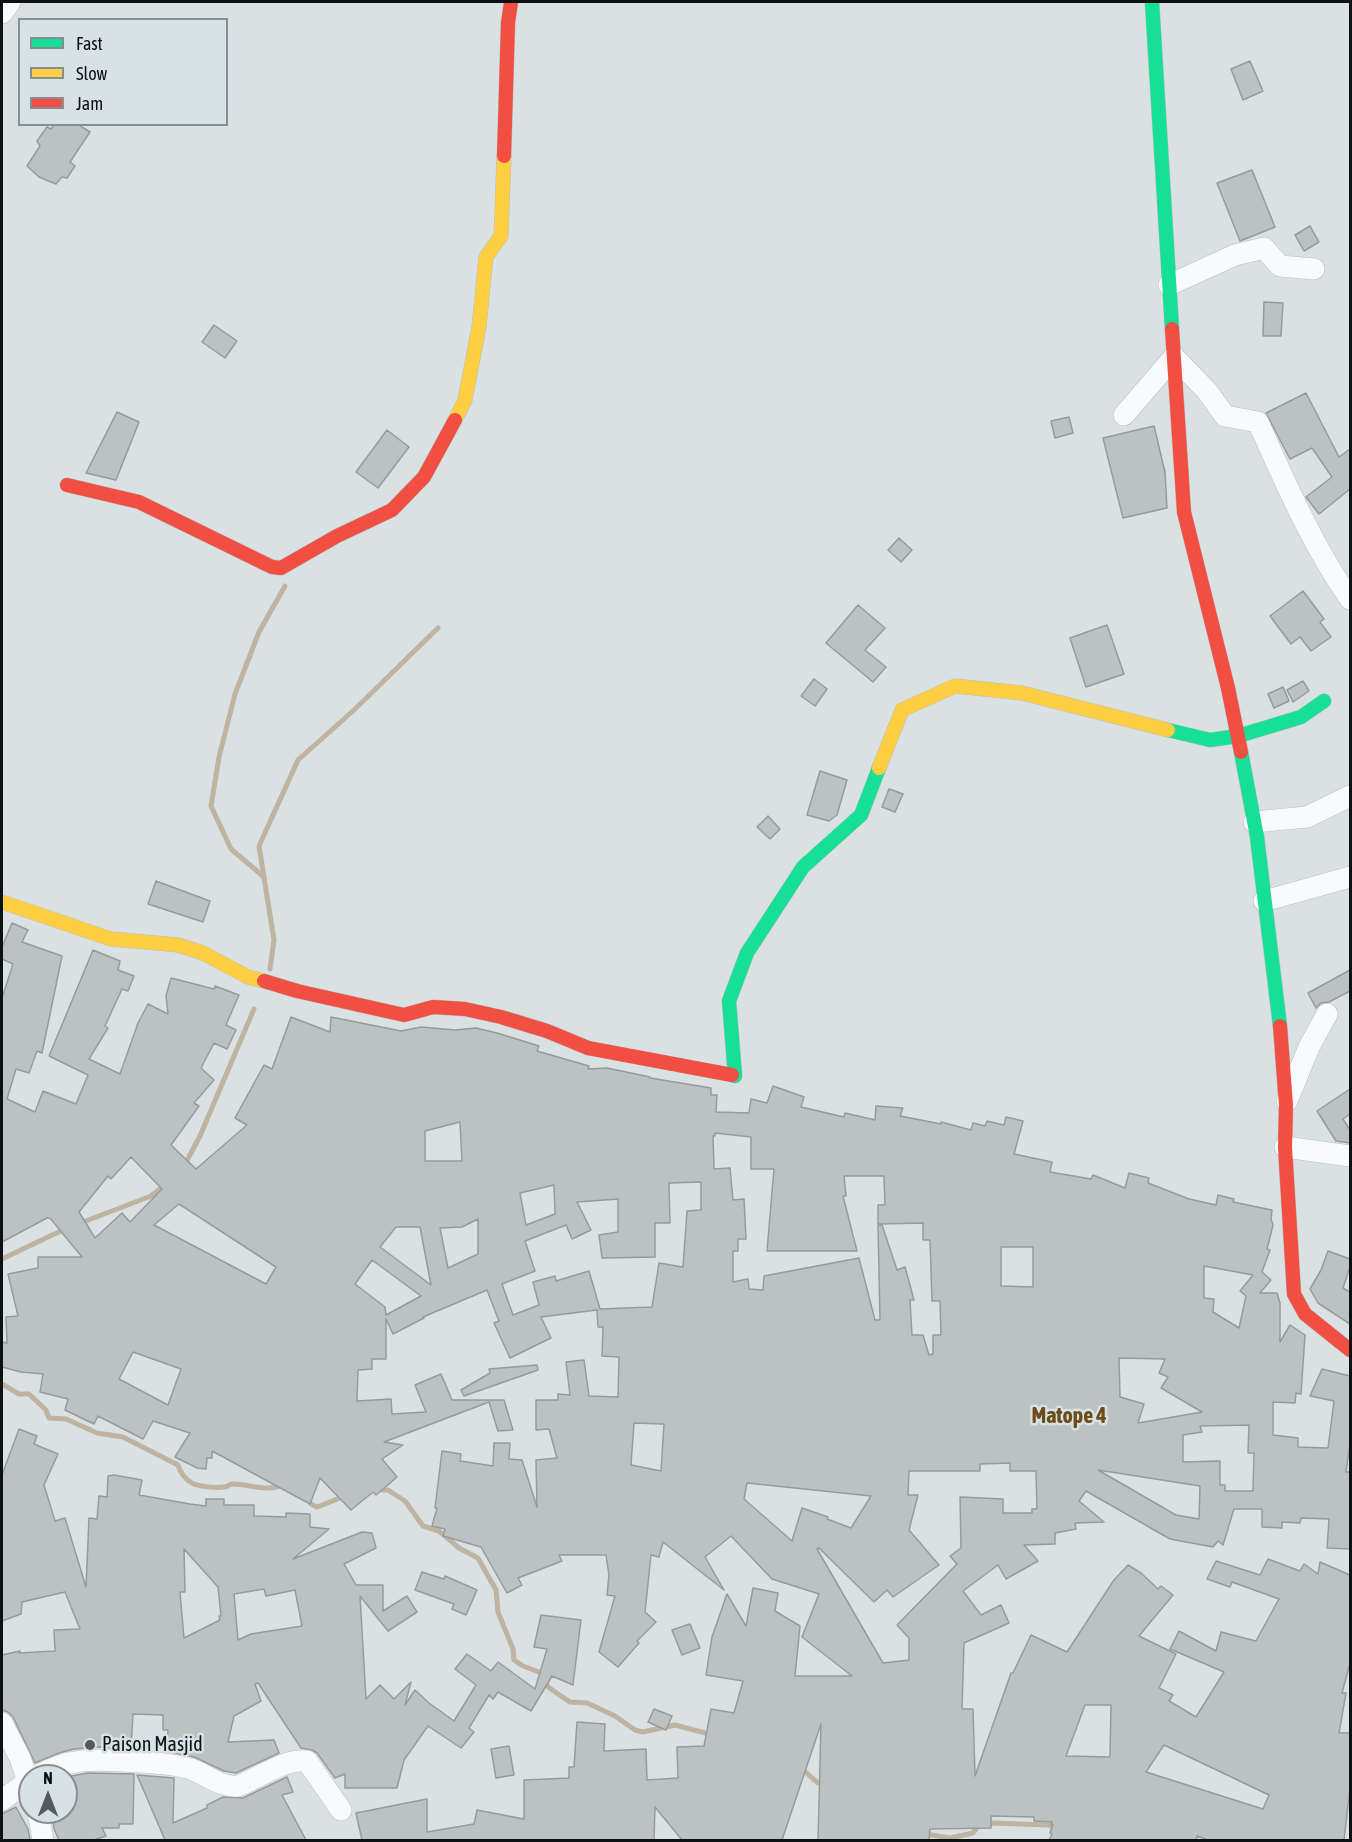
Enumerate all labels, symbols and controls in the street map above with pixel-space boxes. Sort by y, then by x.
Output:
legend [18,18,228,126]
text: Fast [76,33,103,54]
text: Slow [76,63,107,84]
text: Jam [76,93,103,114]
district label: Matope 4 [1031,1403,1107,1429]
place label: Paison Masjid [102,1733,203,1757]
marker: Paison Masjid [83,1738,97,1752]
north arrow [18,1764,78,1824]
text: N [43,1769,53,1787]

